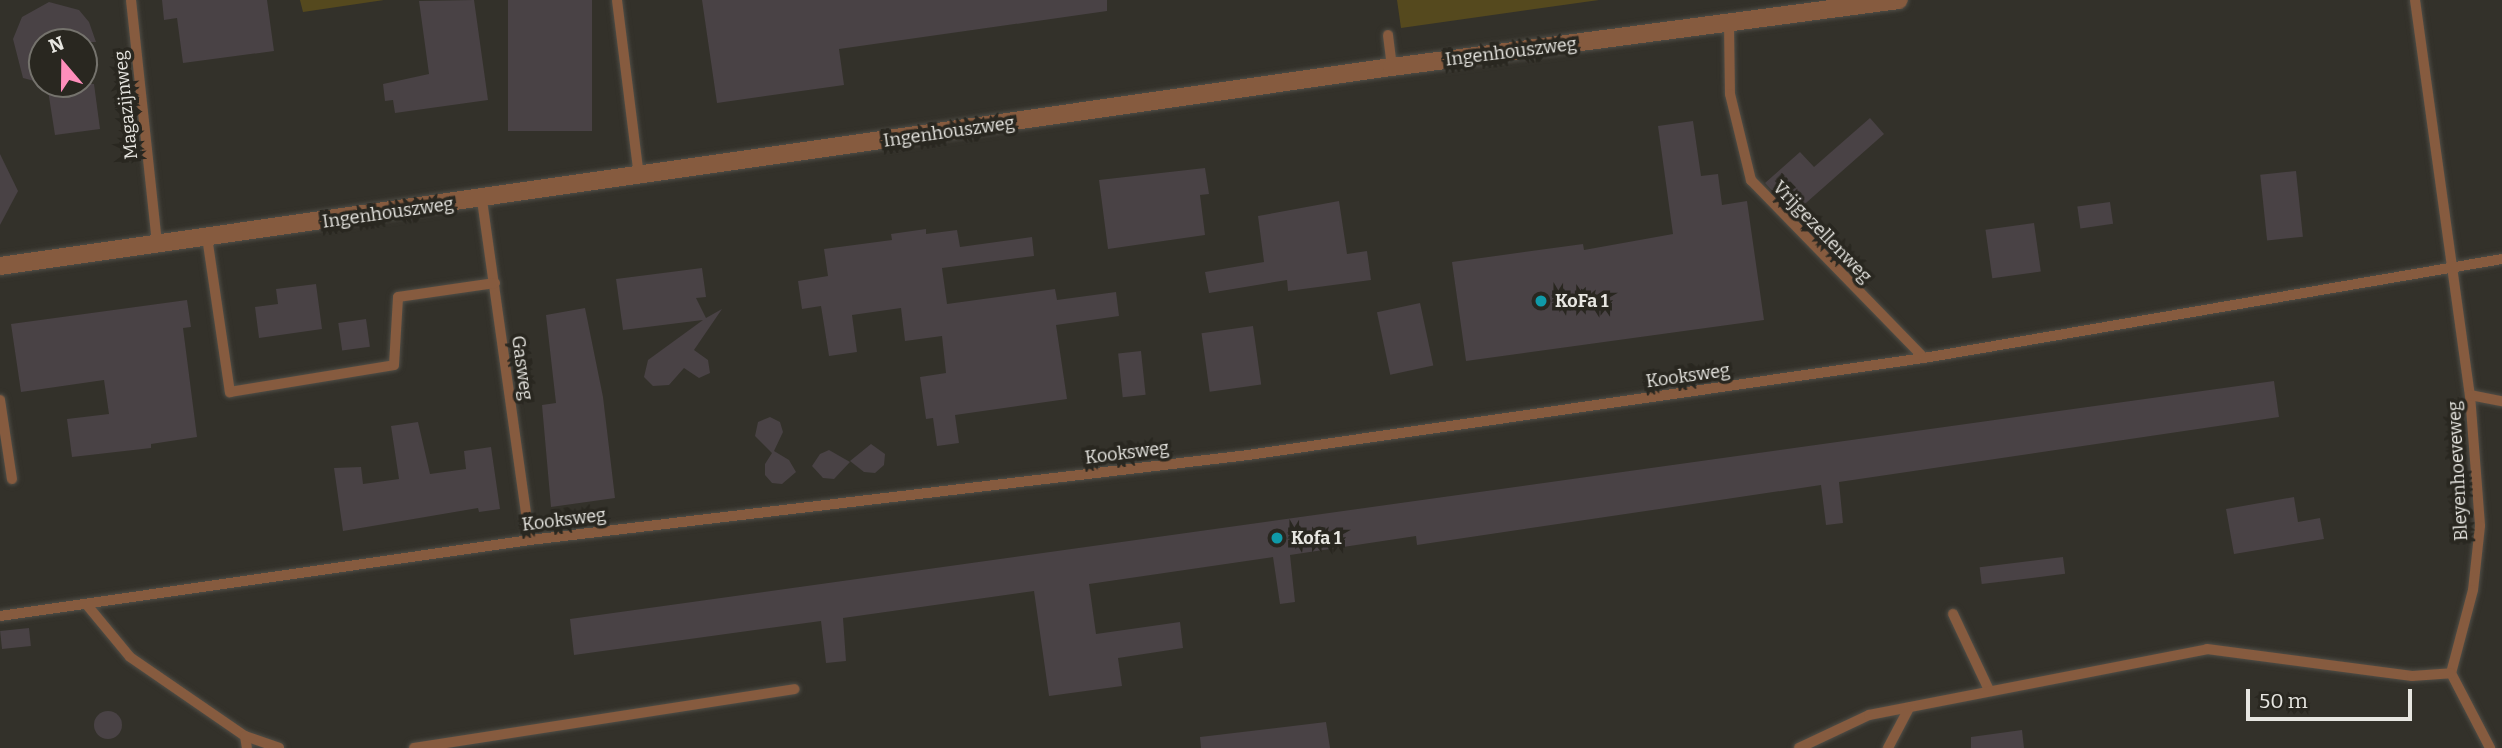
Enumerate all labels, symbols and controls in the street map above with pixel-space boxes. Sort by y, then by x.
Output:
north arrow [28,28,98,98]
text: N [45,31,67,58]
street label: Ingenhouszweg [1444,33,1578,71]
street label: Magazijnweg [110,50,142,160]
street label: Ingenhouszweg [882,112,1016,152]
street label: Vrijgezellenweg [1768,177,1876,287]
street label: Ingenhouszweg [321,193,455,233]
place label: KoFa 1 [1555,290,1608,312]
marker: KoFa 1 [1533,293,1549,309]
street label: Gasweg [507,334,537,402]
street label: Kooksweg [1645,359,1731,393]
street label: Bleyenhoeveweg [2444,401,2472,541]
street label: Kooksweg [1084,437,1170,469]
street label: Kooksweg [521,504,607,536]
place label: Kofa 1 [1291,527,1341,549]
marker: Kofa 1 [1269,530,1285,546]
scale bar [2250,674,2416,718]
text: 50 m [2259,688,2308,714]

